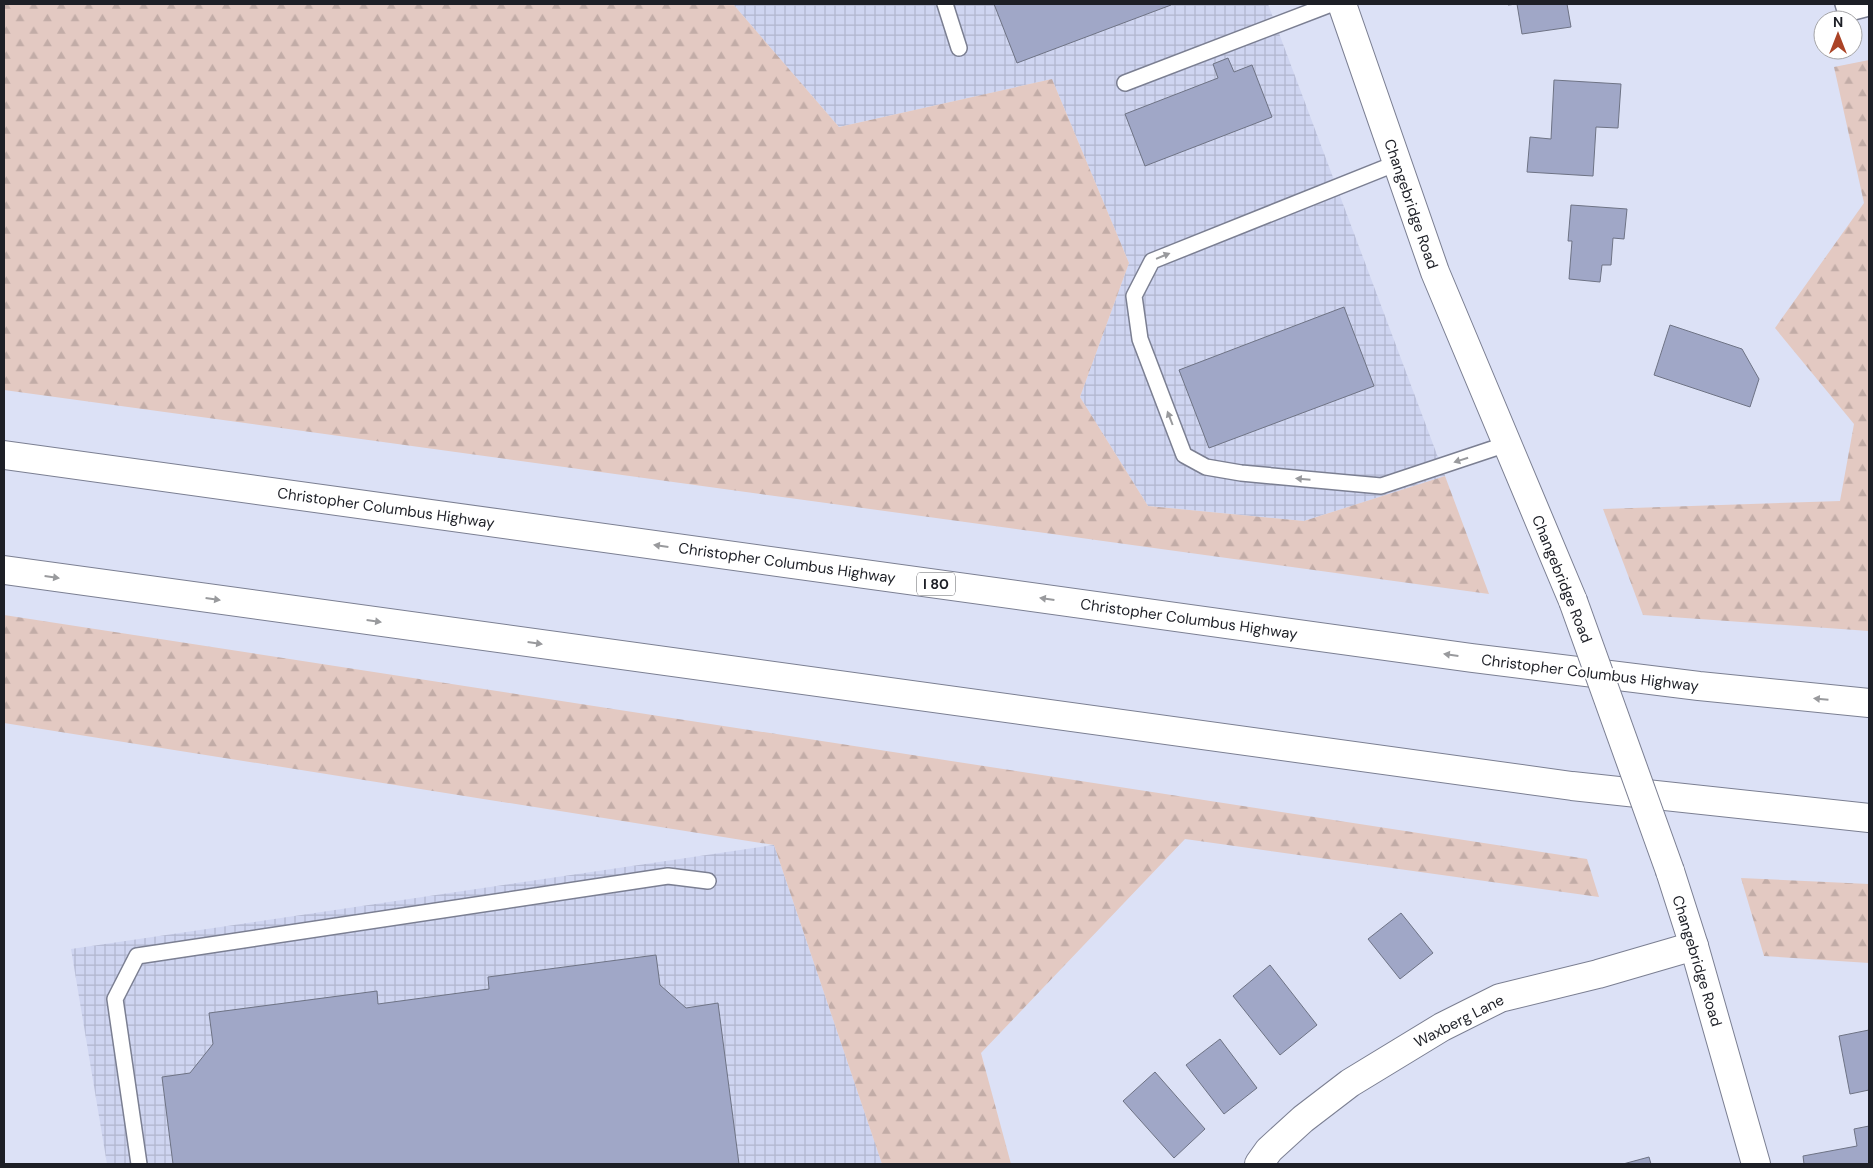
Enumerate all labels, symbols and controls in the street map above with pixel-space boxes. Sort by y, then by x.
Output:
north arrow [1813,10,1863,60]
text: N [1833,13,1843,31]
street label: Changebridge Road [1379,136,1443,272]
one-way arrow [1156,252,1171,259]
one-way arrow [1166,410,1174,425]
one-way arrow [1453,456,1468,464]
one-way arrow [1294,475,1310,483]
street label: Christopher Columbus Highway [276,483,497,533]
street label: Changebridge Road [1527,512,1597,646]
street label: Christopher Columbus Highway [677,538,898,588]
one-way arrow [653,541,669,549]
road number: I 80 [917,572,955,596]
one-way arrow [44,573,60,581]
street label: Christopher Columbus Highway [1079,594,1300,644]
one-way arrow [205,595,221,603]
one-way arrow [1039,595,1055,603]
one-way arrow [366,617,382,625]
one-way arrow [527,640,543,648]
street label: Christopher Columbus Highway [1480,650,1701,696]
one-way arrow [1443,651,1459,659]
one-way arrow [1812,695,1828,703]
street label: Changebridge Road [1668,893,1726,1029]
street label: Waxberg Lane [1411,990,1507,1052]

